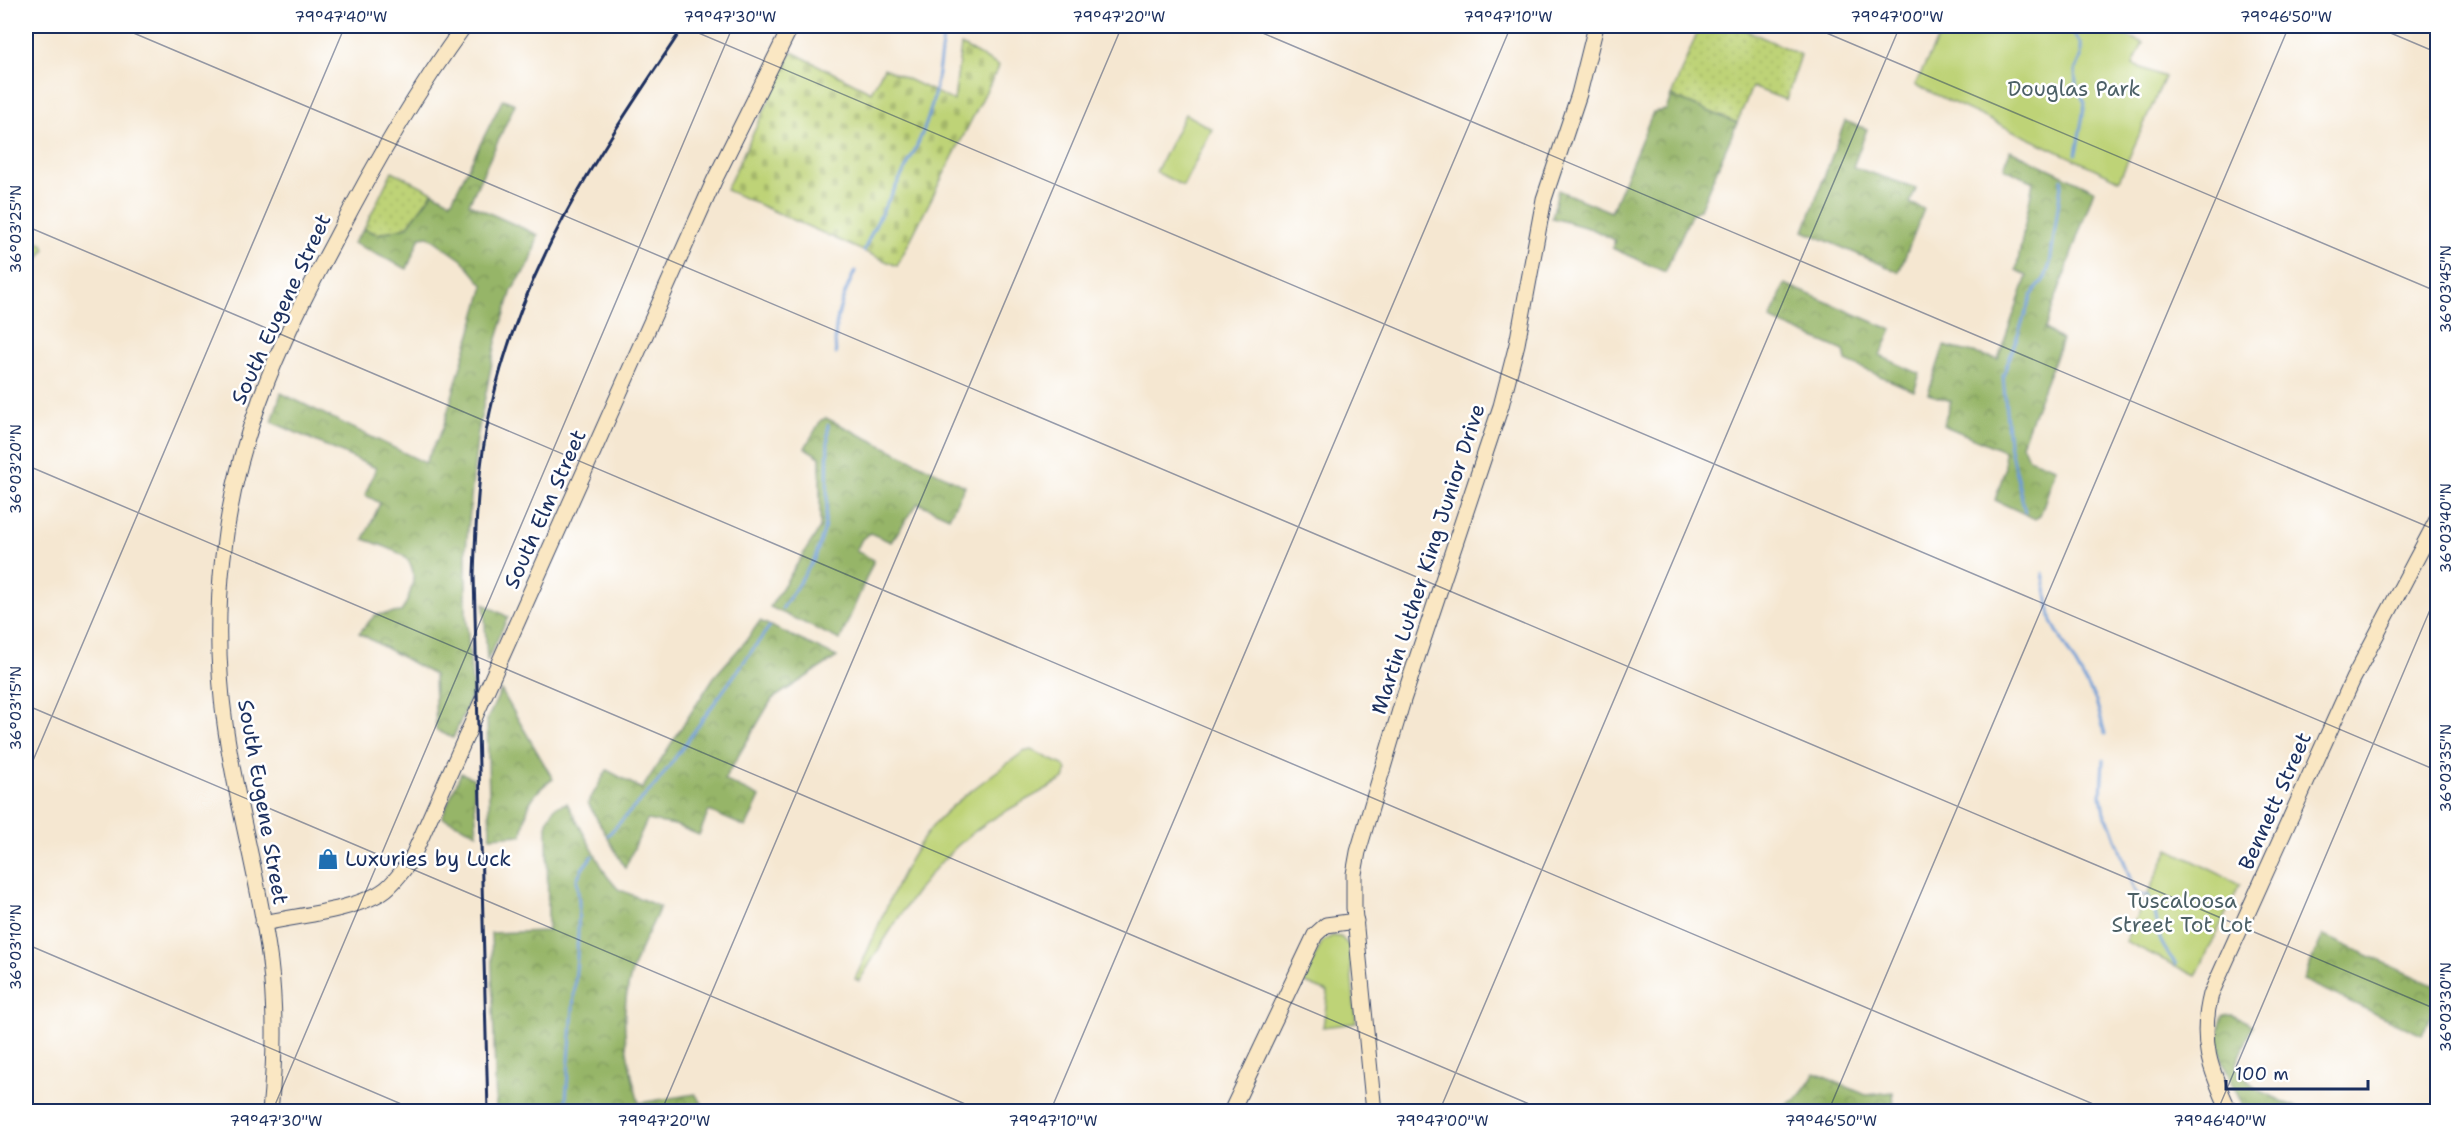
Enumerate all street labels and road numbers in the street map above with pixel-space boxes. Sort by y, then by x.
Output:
street label: South Eugene Street [224,209,338,409]
street label: Martin Luther King Junior Drive [1364,400,1492,718]
street label: South Elm Street [497,425,593,593]
street label: South Eugene Street [231,697,295,907]
street label: Bennett Street [2232,728,2318,874]

